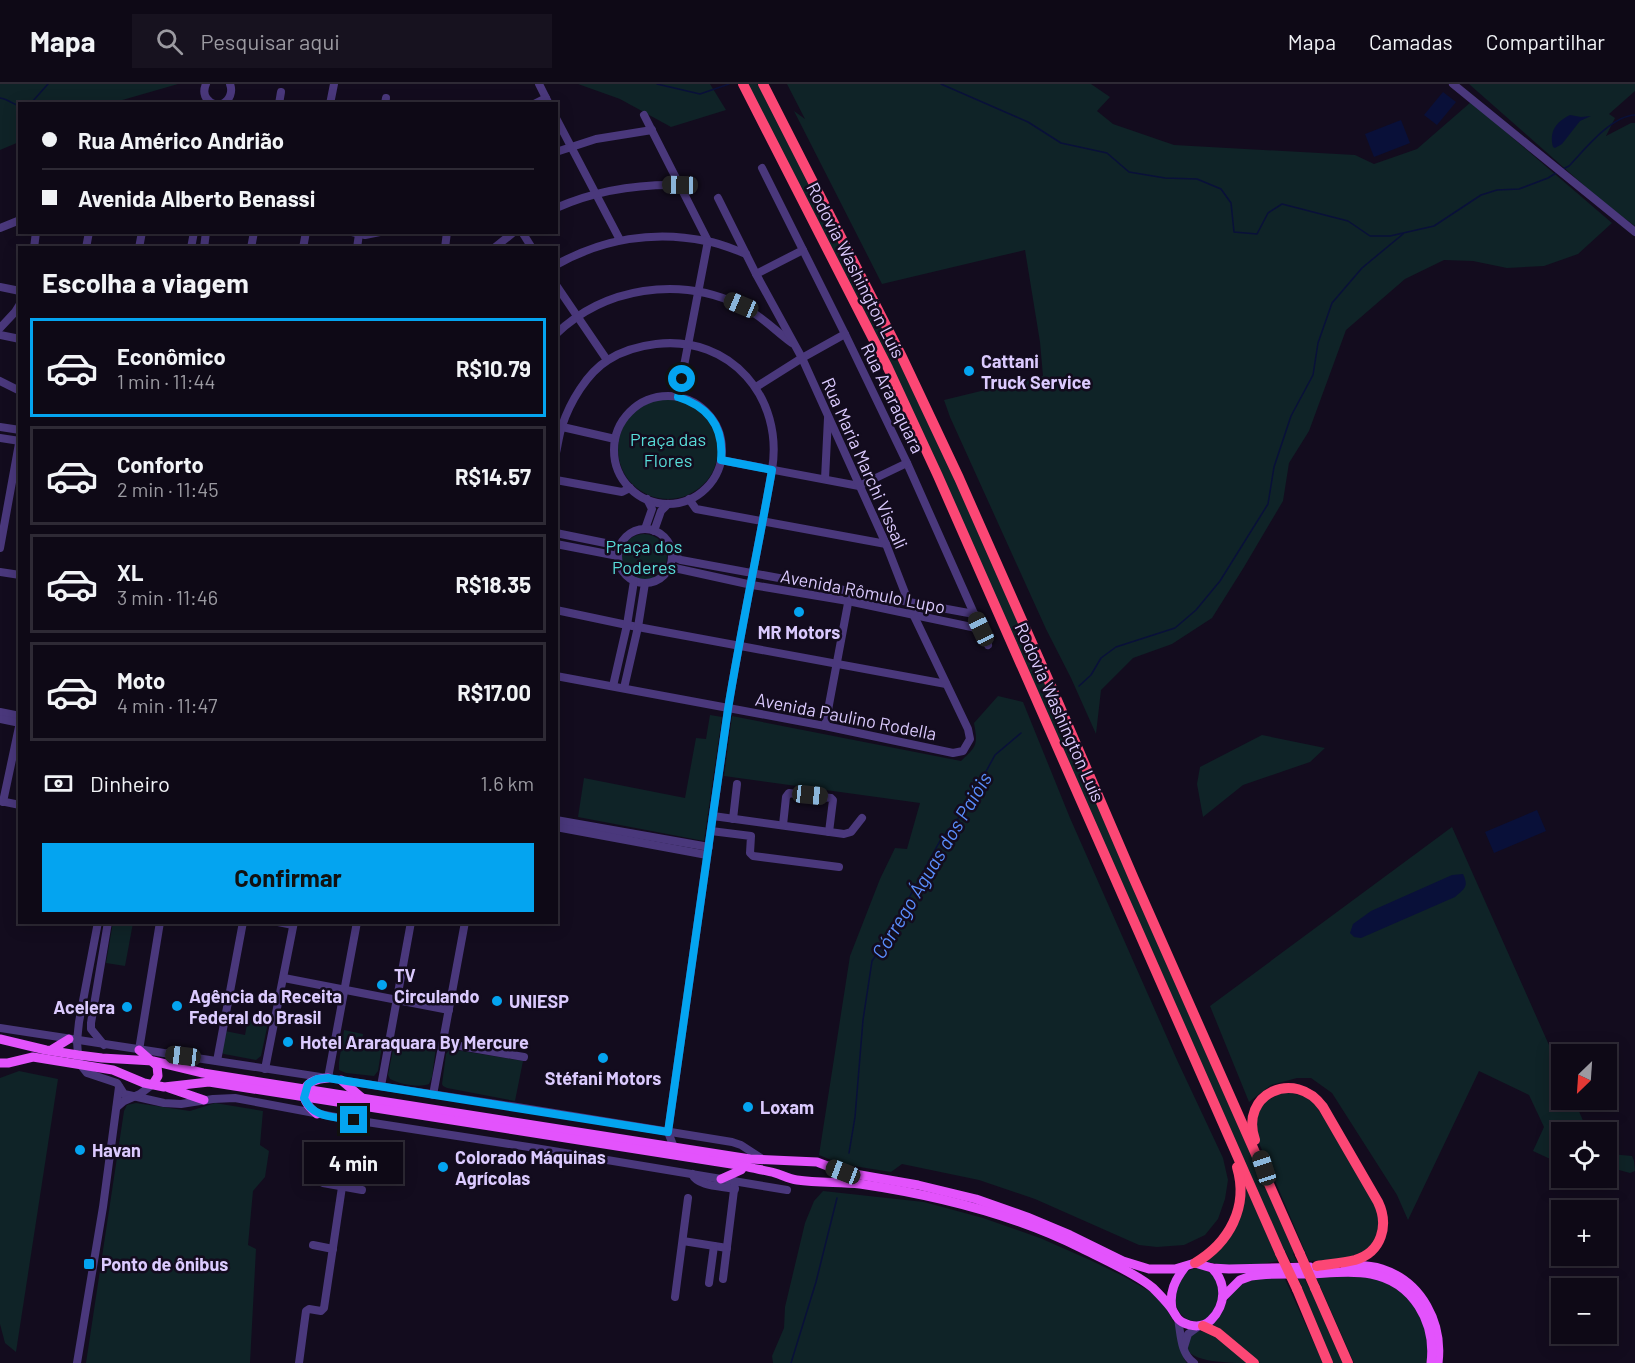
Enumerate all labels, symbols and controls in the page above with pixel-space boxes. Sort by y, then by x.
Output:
search box [132,14,552,68]
text: Mapa [30,24,96,58]
icon: search [153,25,186,58]
text: Pesquisar aqui [201,28,340,54]
text: Mapa [1288,29,1336,54]
text: Camadas [1369,29,1453,54]
text: Compartilhar [1486,29,1605,54]
text: Rua Américo Andrião [78,127,284,153]
car [662,176,698,194]
street label: Rodovia Washington Luís [802,179,910,361]
text: Avenida Alberto Benassi [78,185,315,211]
text: Escolha a viagem [42,266,249,298]
car [721,290,761,320]
street label: Rua Araraquara [857,339,929,457]
icon: car [45,341,99,395]
text: Econômico [117,343,226,369]
place label: Cattani Truck Service [981,350,1091,393]
text: R$10.79 [456,355,531,381]
marker: Cattani Truck Service [962,364,976,378]
route start [668,365,695,392]
text: 1 min · 11:44 [117,369,216,393]
street label: Rua Maria Marchi Vissali [817,374,913,552]
park label: Praça das Flores [630,428,706,471]
icon: car [45,449,99,503]
text: Conforto [117,451,204,477]
text: R$14.57 [455,463,531,489]
text: 2 min · 11:45 [117,477,218,501]
park label: Praça dos Poderes [606,535,682,578]
icon: car [45,557,99,611]
text: XL [117,559,143,585]
street label: Avenida Rômulo Lupo [779,564,947,618]
text: R$18.35 [456,571,531,597]
text: 3 min · 11:46 [117,585,218,609]
marker: MR Motors [792,605,806,619]
car [965,609,997,649]
street label: Rodovia Washington Luís [1010,619,1110,805]
place label: MR Motors [758,621,840,643]
icon: car [45,665,99,719]
text: Moto [117,667,165,693]
text: R$17.00 [457,679,531,705]
street label: Avenida Paulino Rodella [754,688,938,744]
text: 4 min · 11:47 [117,693,217,717]
icon: cash [42,767,75,800]
water label: Córrego Águas dos Paióis [866,767,996,963]
text: Dinheiro [90,770,170,796]
text: 1.6 km [481,771,534,795]
car [791,784,829,806]
button: Confirmar [42,843,534,912]
place label: TV Circulando [394,964,480,1007]
marker: TV Circulando [375,978,389,992]
place label: Agência da Receita Federal do Brasil [189,985,342,1028]
place label: UNIESP [509,990,569,1012]
marker: UNIESP [490,994,504,1008]
place label: Acelera [53,996,115,1018]
marker: Agência da Receita Federal do Brasil [170,999,184,1013]
marker: Acelera [120,1000,134,1014]
place label: Hotel Araraquara By Mercure [300,1031,529,1053]
marker: Hotel Araraquara By Mercure [281,1035,295,1049]
north arrow [1551,1044,1617,1110]
map controls [1551,1044,1617,1344]
car [164,1045,202,1067]
marker: Stéfani Motors [596,1051,610,1065]
place label: Stéfani Motors [545,1067,661,1089]
place label: Loxam [760,1096,814,1118]
marker: Loxam [741,1100,755,1114]
route end [340,1106,367,1133]
button: locate [1551,1122,1617,1188]
place label: Havan [92,1139,141,1161]
callout: 4 min [304,1141,404,1183]
marker: Havan [73,1143,87,1157]
place label: Colorado Máquinas Agrícolas [455,1146,606,1189]
car [1250,1148,1278,1188]
text: 4 min [329,1151,378,1175]
car [823,1157,863,1187]
marker: Colorado Máquinas Agrícolas [436,1160,450,1174]
button: + [1551,1200,1617,1266]
place label: Ponto de ônibus [101,1253,228,1275]
marker: Ponto de ônibus [82,1257,96,1271]
button: − [1551,1278,1617,1344]

